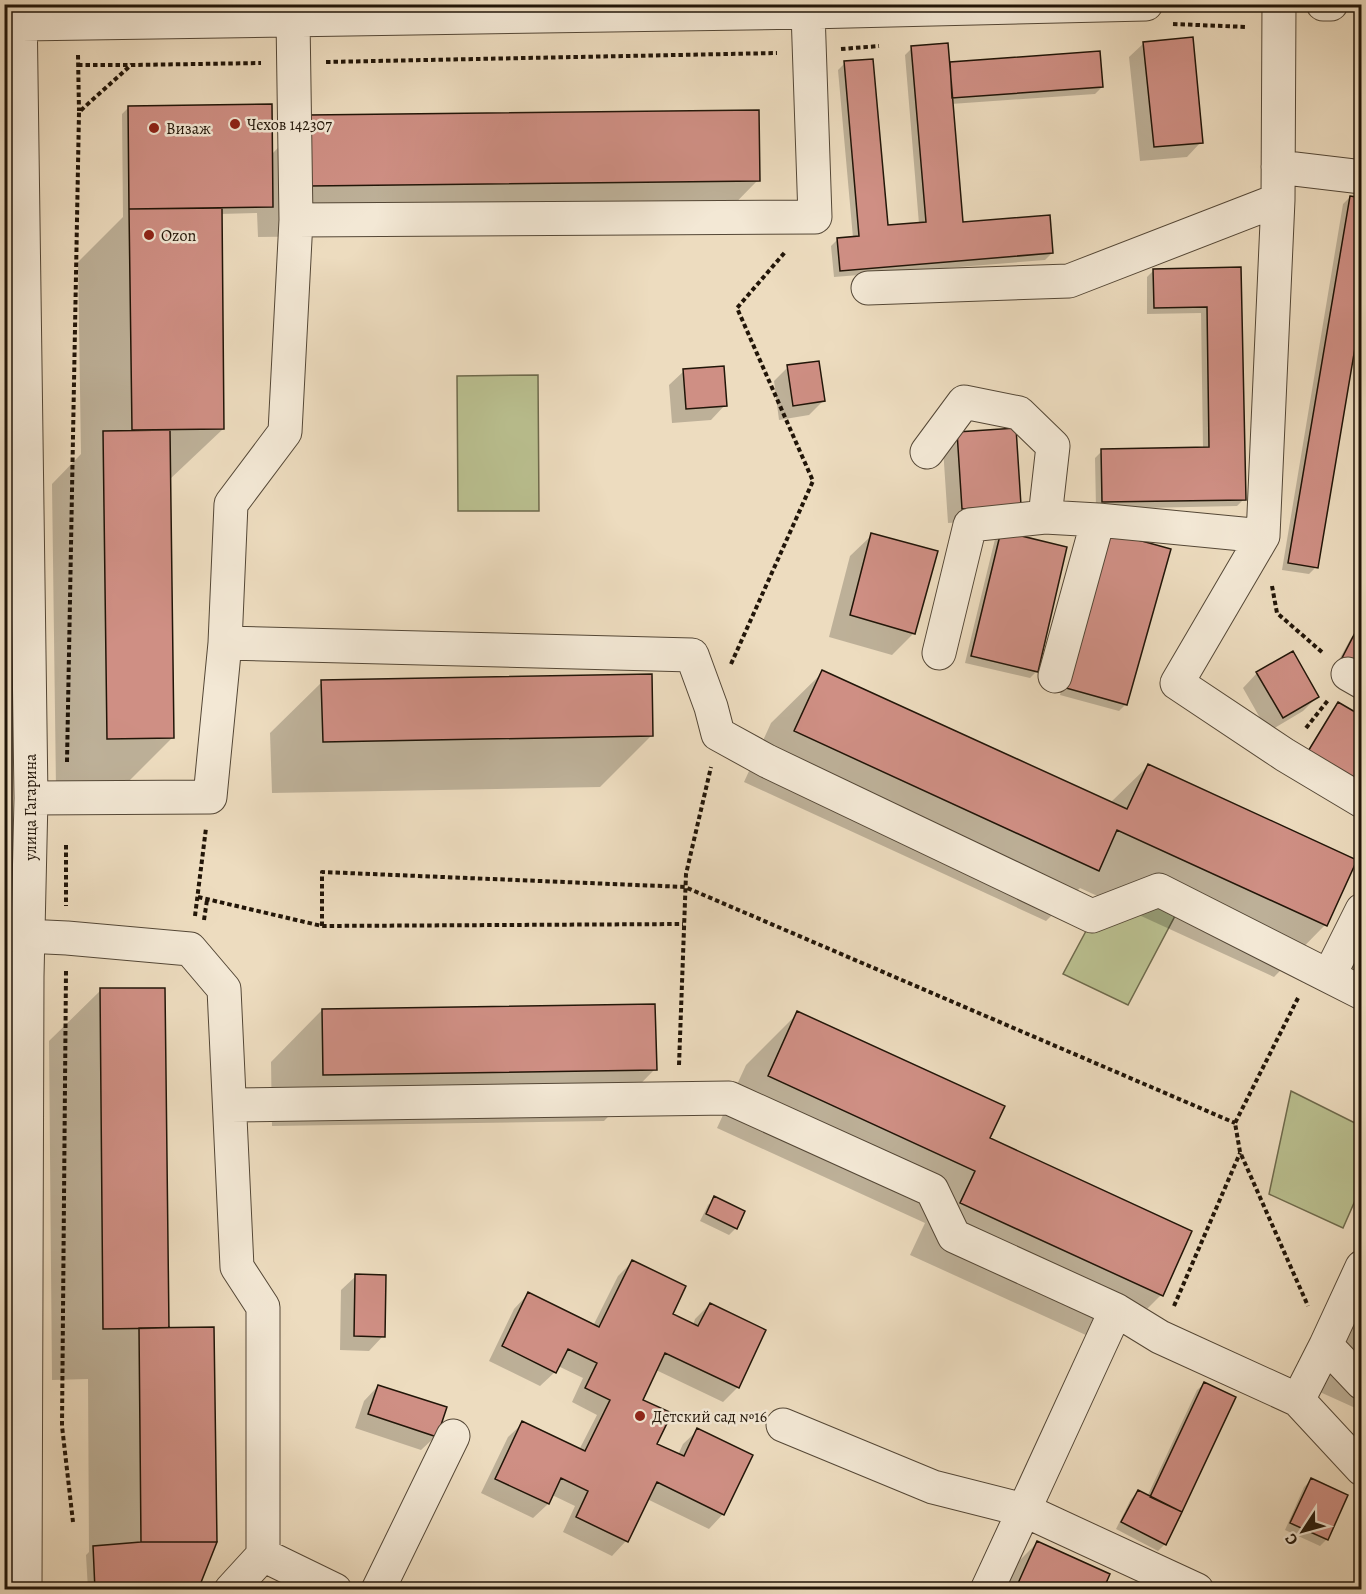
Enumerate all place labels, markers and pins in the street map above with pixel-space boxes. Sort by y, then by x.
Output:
place label: Чехов 142307 [247,114,332,136]
marker: Чехов 142307 [228,117,242,131]
place label: Визаж [166,118,211,140]
marker: Визаж [147,121,161,135]
place label: Ozon [161,225,196,247]
marker: Ozon [142,228,156,242]
place label: Детский сад №16 [652,1406,767,1428]
marker: Детский сад №16 [633,1409,647,1423]

